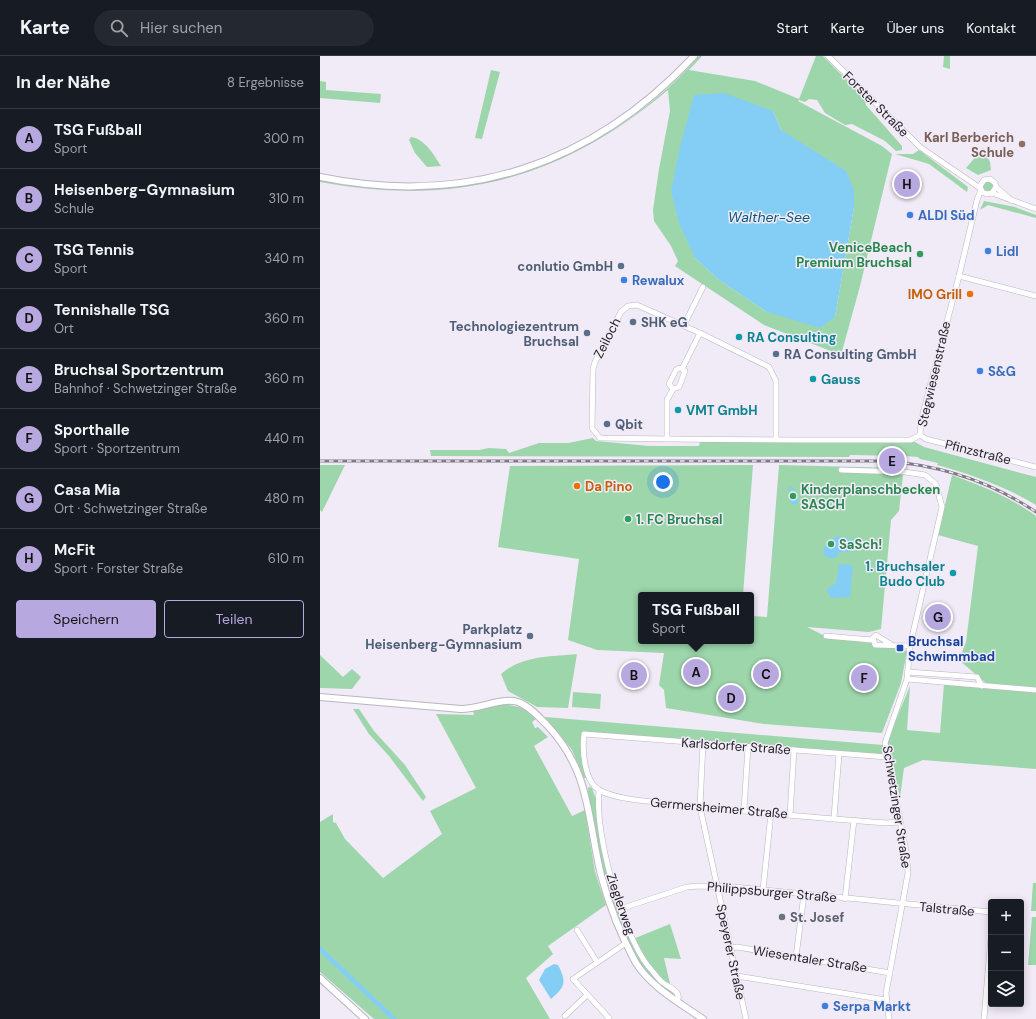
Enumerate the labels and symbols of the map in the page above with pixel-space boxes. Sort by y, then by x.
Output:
street label: Forster Straße [839,67,913,141]
place label: Karl Berberich Schule [924,129,1014,161]
marker: Karl Berberich Schule [1017,139,1027,149]
pin: H [894,169,920,199]
place label: ALDI Süd [918,207,975,224]
water label: Walther-See [728,208,810,226]
marker: ALDI Süd [905,210,915,220]
place label: VeniceBeach Premium Bruchsal [796,239,912,271]
place label: Lidl [996,243,1019,260]
marker: Lidl [983,246,993,256]
marker: VeniceBeach Premium Bruchsal [915,249,925,259]
place label: conlutio GmbH [517,258,613,275]
marker: conlutio GmbH [616,261,626,271]
place label: Rewalux [632,272,685,289]
marker: Rewalux [619,275,629,285]
place label: IMO Grill [908,286,962,303]
marker: IMO Grill [965,289,975,299]
place label: SHK eG [641,314,688,331]
street label: Zeiloch [590,315,624,361]
marker: SHK eG [628,317,638,327]
place label: Technologiezentrum Bruchsal [449,318,579,350]
street label: Stegwiesenstraße [914,320,954,428]
marker: Technologiezentrum Bruchsal [582,328,592,338]
place label: RA Consulting [747,329,837,346]
marker: RA Consulting [734,332,744,342]
place label: RA Consulting GmbH [784,346,917,363]
marker: RA Consulting GmbH [771,349,781,359]
place label: S&G [988,363,1016,380]
marker: S&G [975,366,985,376]
place label: Gauss [821,371,861,388]
marker: Gauss [808,374,818,384]
place label: VMT GmbH [686,402,758,419]
marker: VMT GmbH [673,405,683,415]
place label: Qbit [615,416,643,433]
marker: Qbit [602,419,612,429]
street label: Pfinzstraße [943,436,1013,468]
pin: E [879,446,905,476]
your location [653,472,673,492]
place label: Da Pino [585,478,632,495]
marker: Da Pino [572,481,582,491]
place label: Kinderplanschbecken SASCH [801,481,940,513]
marker: Kinderplanschbecken SASCH [788,491,798,501]
place label: 1. FC Bruchsal [636,511,723,528]
marker: 1. FC Bruchsal [623,514,633,524]
place label: SaSch! [839,536,882,553]
marker: SaSch! [826,539,836,549]
place label: 1. Bruchsaler Budo Club [865,558,946,590]
marker: 1. Bruchsaler Budo Club [948,568,958,578]
pin: G [925,602,951,632]
place label: Parkplatz Heisenberg-Gymnasium [365,621,522,653]
marker: Parkplatz Heisenberg-Gymnasium [525,631,535,641]
place label: Bruchsal Schwimmbad [908,633,995,665]
marker: Bruchsal Schwimmbad [895,643,905,653]
pin: A [683,657,709,687]
pin: C [753,659,779,689]
pin: B [621,660,647,690]
pin: F [851,663,877,693]
pin: D [718,683,744,713]
street label: Karlsdorfer Straße [681,734,791,758]
street label: Schwetzinger Straße [879,744,915,870]
street label: Germersheimer Straße [650,794,788,822]
street label: Zieglerweg [603,871,639,937]
street label: Philippsburger Straße [706,878,838,906]
street label: Talstraße [919,898,975,920]
street label: Speyerer Straße [713,903,749,1001]
place label: St. Josef [790,909,845,926]
marker: St. Josef [777,912,787,922]
street label: Wiesentaler Straße [752,942,868,976]
place label: Serpa Markt [833,998,911,1015]
marker: Serpa Markt [820,1001,830,1011]

